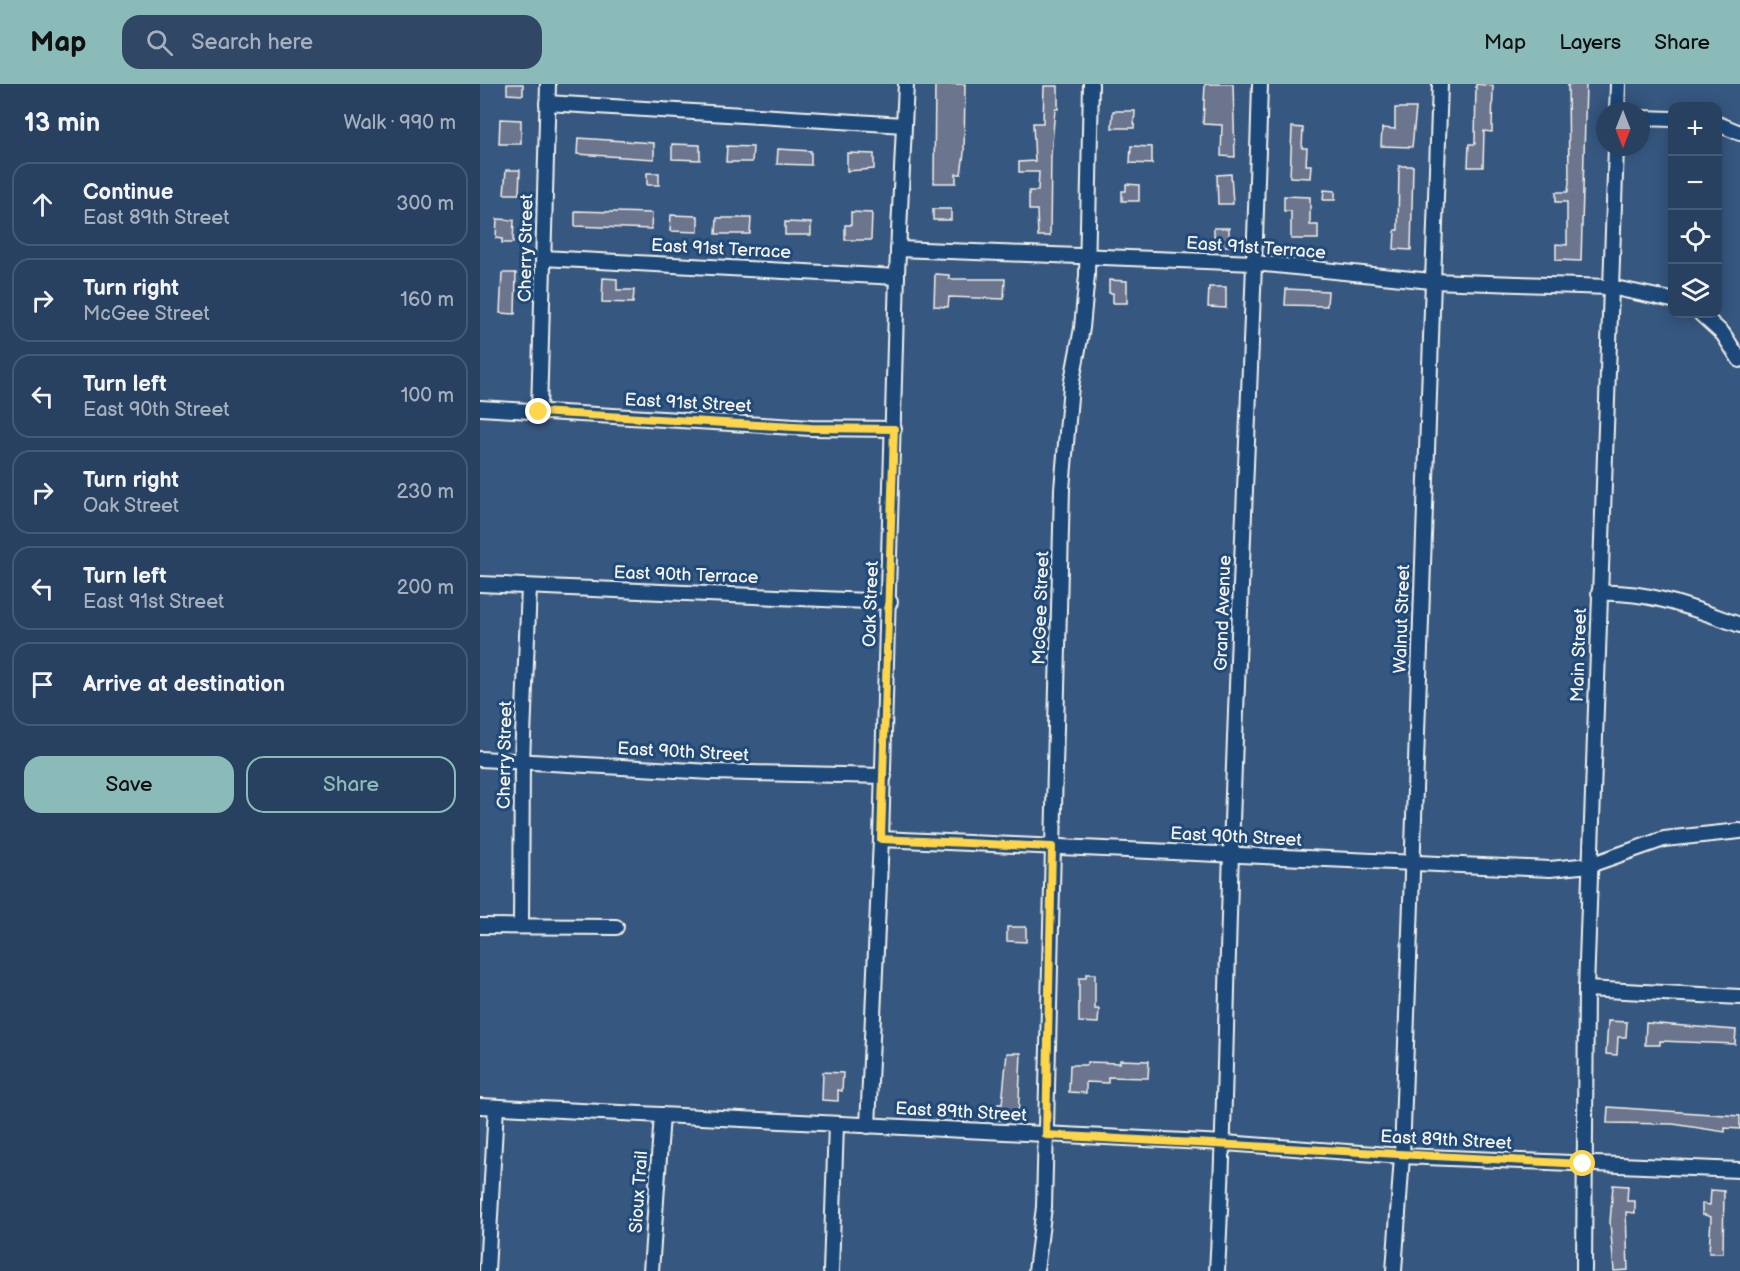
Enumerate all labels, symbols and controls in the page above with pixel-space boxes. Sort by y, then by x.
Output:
search box [122,15,542,69]
text: Map [30,26,86,59]
icon: search [143,26,176,59]
text: Search here [191,29,313,56]
text: Map [1484,30,1526,55]
text: Layers [1559,30,1621,55]
text: Share [1654,30,1710,55]
north arrow [1596,102,1650,156]
map controls [1668,102,1722,318]
button: + [1668,102,1722,156]
text: 13 min [24,108,100,139]
text: Walk · 990 m [343,111,456,135]
button: − [1668,156,1722,210]
text: Continue [83,179,173,206]
icon: ahead [26,188,59,221]
text: 300 m [396,192,454,216]
street label: Cherry Street [515,193,537,302]
text: East 89th Street [83,206,229,230]
button: locate [1668,210,1722,264]
street label: East 91st Terrace [1185,233,1327,263]
street label: East 91st Terrace [650,235,792,263]
button: layers [1668,264,1722,318]
text: Turn right [83,275,179,302]
icon: right [26,284,59,317]
text: 160 m [400,288,454,312]
text: McGee Street [83,302,210,326]
text: Turn left [83,371,167,398]
icon: left [26,380,59,413]
text: 100 m [401,384,454,408]
street label: East 91st Street [624,389,752,417]
text: East 90th Street [83,398,229,422]
route end [525,398,551,424]
text: Turn right [83,467,179,494]
icon: right [26,476,59,509]
text: 230 m [397,480,454,504]
text: Oak Street [83,494,179,518]
street label: McGee Street [1029,550,1053,665]
street label: Grand Avenue [1210,555,1236,671]
street label: Oak Street [859,560,883,648]
street label: East 90th Terrace [613,562,759,588]
text: Turn left [83,563,167,590]
street label: Walnut Street [1390,564,1414,674]
icon: left [26,572,59,605]
text: 200 m [397,576,454,600]
text: East 91st Street [83,590,224,614]
street label: Main Street [1567,607,1591,702]
icon: arrive [26,668,59,701]
text: Arrive at destination [83,671,285,698]
street label: Cherry Street [494,700,516,809]
street label: East 90th Street [617,738,750,766]
button: Save [24,756,234,813]
button: Share [246,756,456,813]
street label: East 90th Street [1170,823,1303,851]
street label: East 89th Street [895,1098,1028,1126]
street label: East 89th Street [1380,1126,1513,1154]
street label: Sioux Trail [626,1150,652,1234]
route start [1569,1150,1595,1176]

